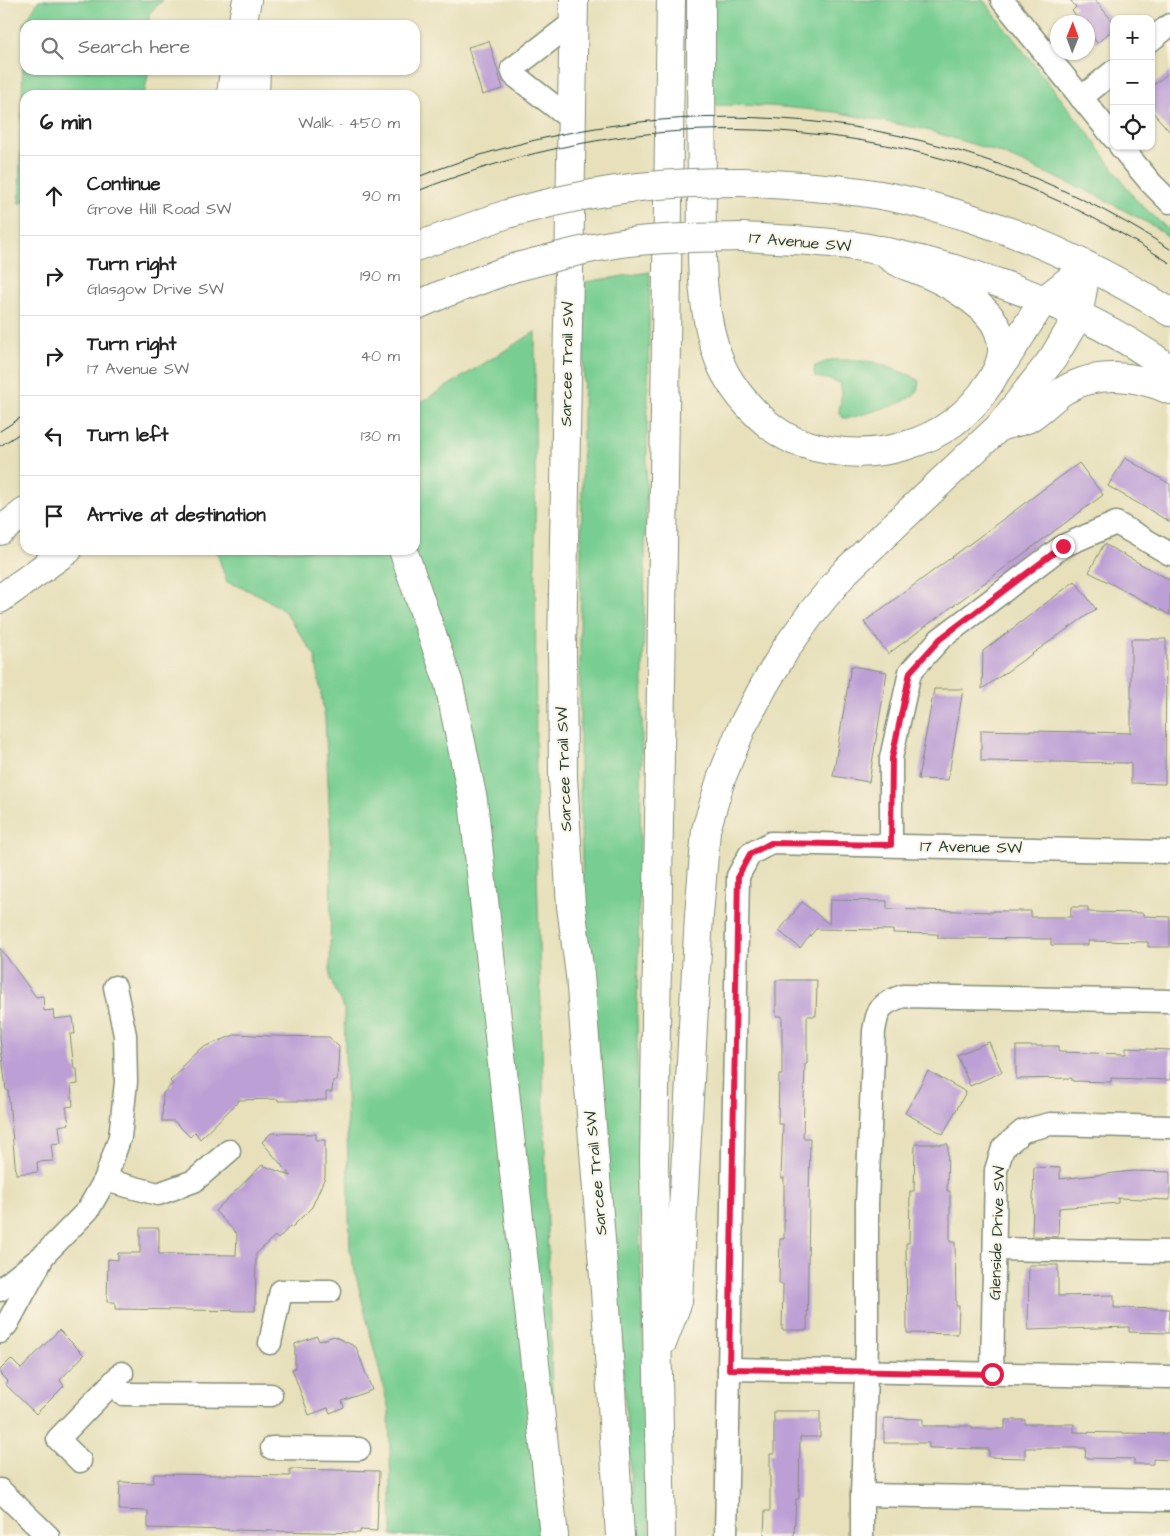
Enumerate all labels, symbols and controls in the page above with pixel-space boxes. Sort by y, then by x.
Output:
north arrow [1050,15,1095,60]
map controls [1110,15,1155,150]
button: + [1110,15,1155,60]
search box [20,20,420,75]
icon: search [38,34,66,62]
text: Search here [78,34,190,61]
button: − [1110,60,1155,105]
button: locate [1110,105,1155,150]
text: 6 min [40,108,92,137]
text: Walk · 450 m [298,112,400,134]
text: Continue [87,171,161,198]
icon: ahead [40,182,68,210]
text: 90 m [362,185,400,207]
text: Grove Hill Road SW [87,198,231,220]
street label: 17 Avenue SW [748,227,852,257]
text: Turn right [87,251,176,278]
icon: right [40,262,68,290]
text: 190 m [360,265,400,287]
text: Glasgow Drive SW [87,278,224,300]
street label: Sarcee Trail SW [555,301,579,427]
text: Turn right [87,331,176,358]
icon: right [40,342,68,370]
text: 40 m [360,345,400,367]
text: 17 Avenue SW [87,358,189,380]
icon: left [40,422,68,450]
text: Turn left [87,422,168,449]
text: 130 m [361,425,400,447]
icon: arrive [40,502,68,530]
text: Arrive at destination [87,502,266,529]
route end [1052,535,1075,558]
street label: Sarcee Trail SW [551,706,577,832]
street label: 17 Avenue SW [920,835,1022,859]
street label: Sarcee Trail SW [580,1110,612,1236]
street label: Glenside Drive SW [984,1166,1010,1300]
route start [981,1363,1004,1386]

